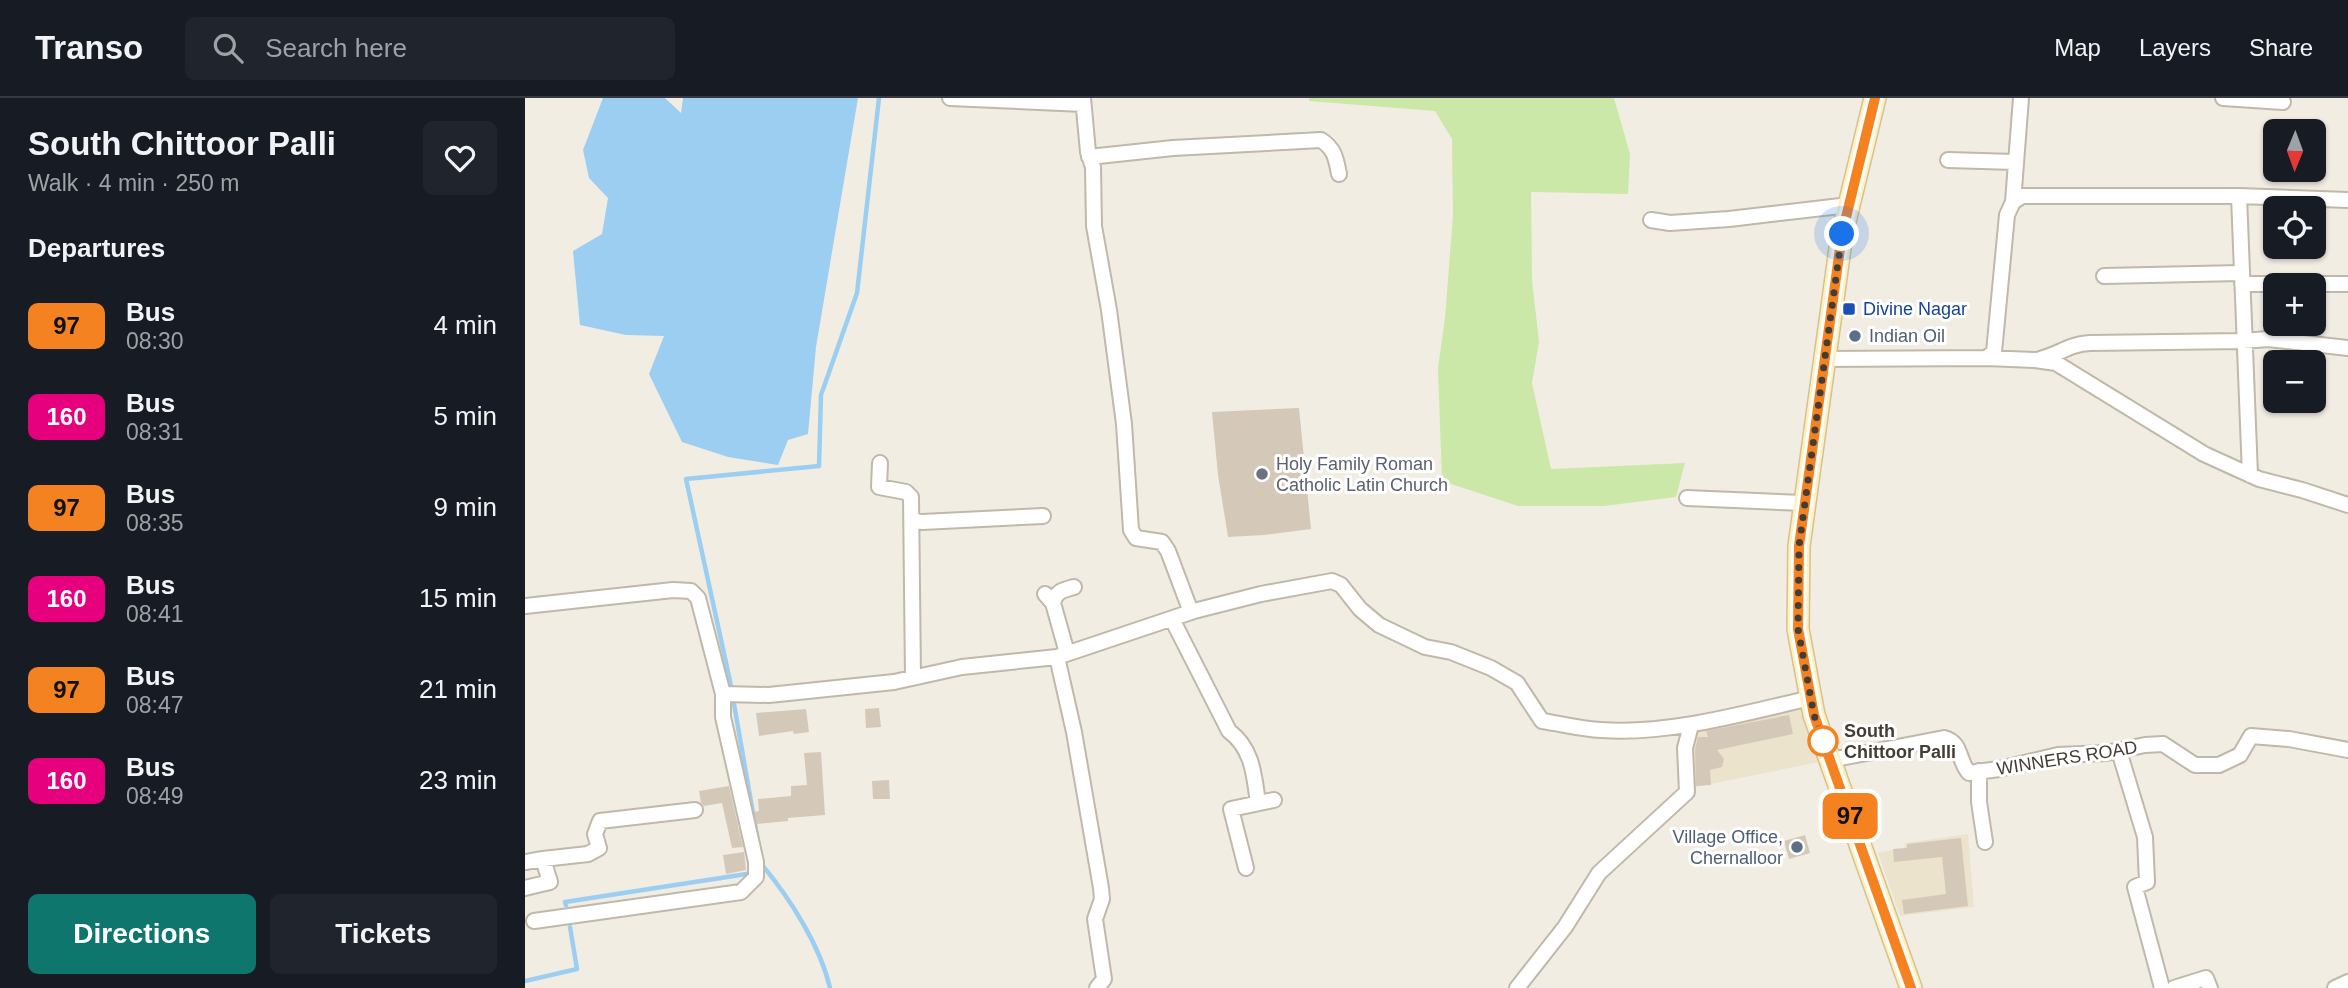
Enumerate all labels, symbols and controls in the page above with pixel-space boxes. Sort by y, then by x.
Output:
search box [185,17,675,80]
text: Transo [35,29,143,66]
icon: search [209,29,247,67]
text: Search here [265,33,407,63]
text: Map [2054,34,2101,61]
text: Layers [2139,34,2211,61]
text: Share [2249,34,2313,61]
north arrow [2263,119,2326,182]
map controls [2263,119,2326,413]
button: heart [423,121,497,195]
text: South Chittoor Palli [28,125,336,162]
text: Walk · 4 min · 250 m [28,170,239,196]
button: locate [2263,196,2326,259]
your location [1824,216,1859,251]
text: Departures [28,233,165,263]
button: + [2263,273,2326,336]
text: Bus [126,297,175,327]
place label: Divine Nagar [1863,299,1967,319]
marker: Divine Nagar [1841,301,1857,317]
text: 4 min [433,310,497,340]
text: 97 [53,312,80,339]
place label: Indian Oil [1869,326,1945,346]
text: 08:30 [126,328,184,354]
marker: Indian Oil [1847,328,1863,344]
button: − [2263,350,2326,413]
text: Bus [126,388,175,418]
text: 5 min [433,401,497,431]
text: 160 [46,403,87,430]
text: 08:31 [126,419,184,445]
place label: Holy Family Roman Catholic Latin Church [1276,454,1448,495]
marker: Holy Family Roman Catholic Latin Church [1254,466,1270,482]
text: Bus [126,479,175,509]
text: 9 min [433,492,497,522]
text: 97 [53,494,80,521]
text: 08:35 [126,510,184,536]
text: Bus [126,570,175,600]
text: 15 min [419,583,497,613]
text: 160 [46,585,87,612]
text: 08:41 [126,601,184,627]
text: Bus [126,661,175,691]
text: 21 min [419,674,497,704]
text: 97 [53,676,80,703]
text: 08:47 [126,692,184,718]
place label: South Chittoor Palli [1844,721,1956,762]
marker: South Chittoor Palli [1808,726,1838,756]
street label: WINNERS ROAD [1995,737,2139,779]
text: Bus [126,752,175,782]
text: 23 min [419,765,497,795]
text: 160 [46,767,87,794]
text: 08:49 [126,783,184,809]
line badge: 97 [1819,793,1881,839]
text: 97 [1837,802,1863,829]
place label: Village Office, Chernalloor [1673,827,1783,868]
marker: Village Office, Chernalloor [1789,839,1805,855]
button: Directions [28,894,256,974]
button: Tickets [270,894,497,974]

